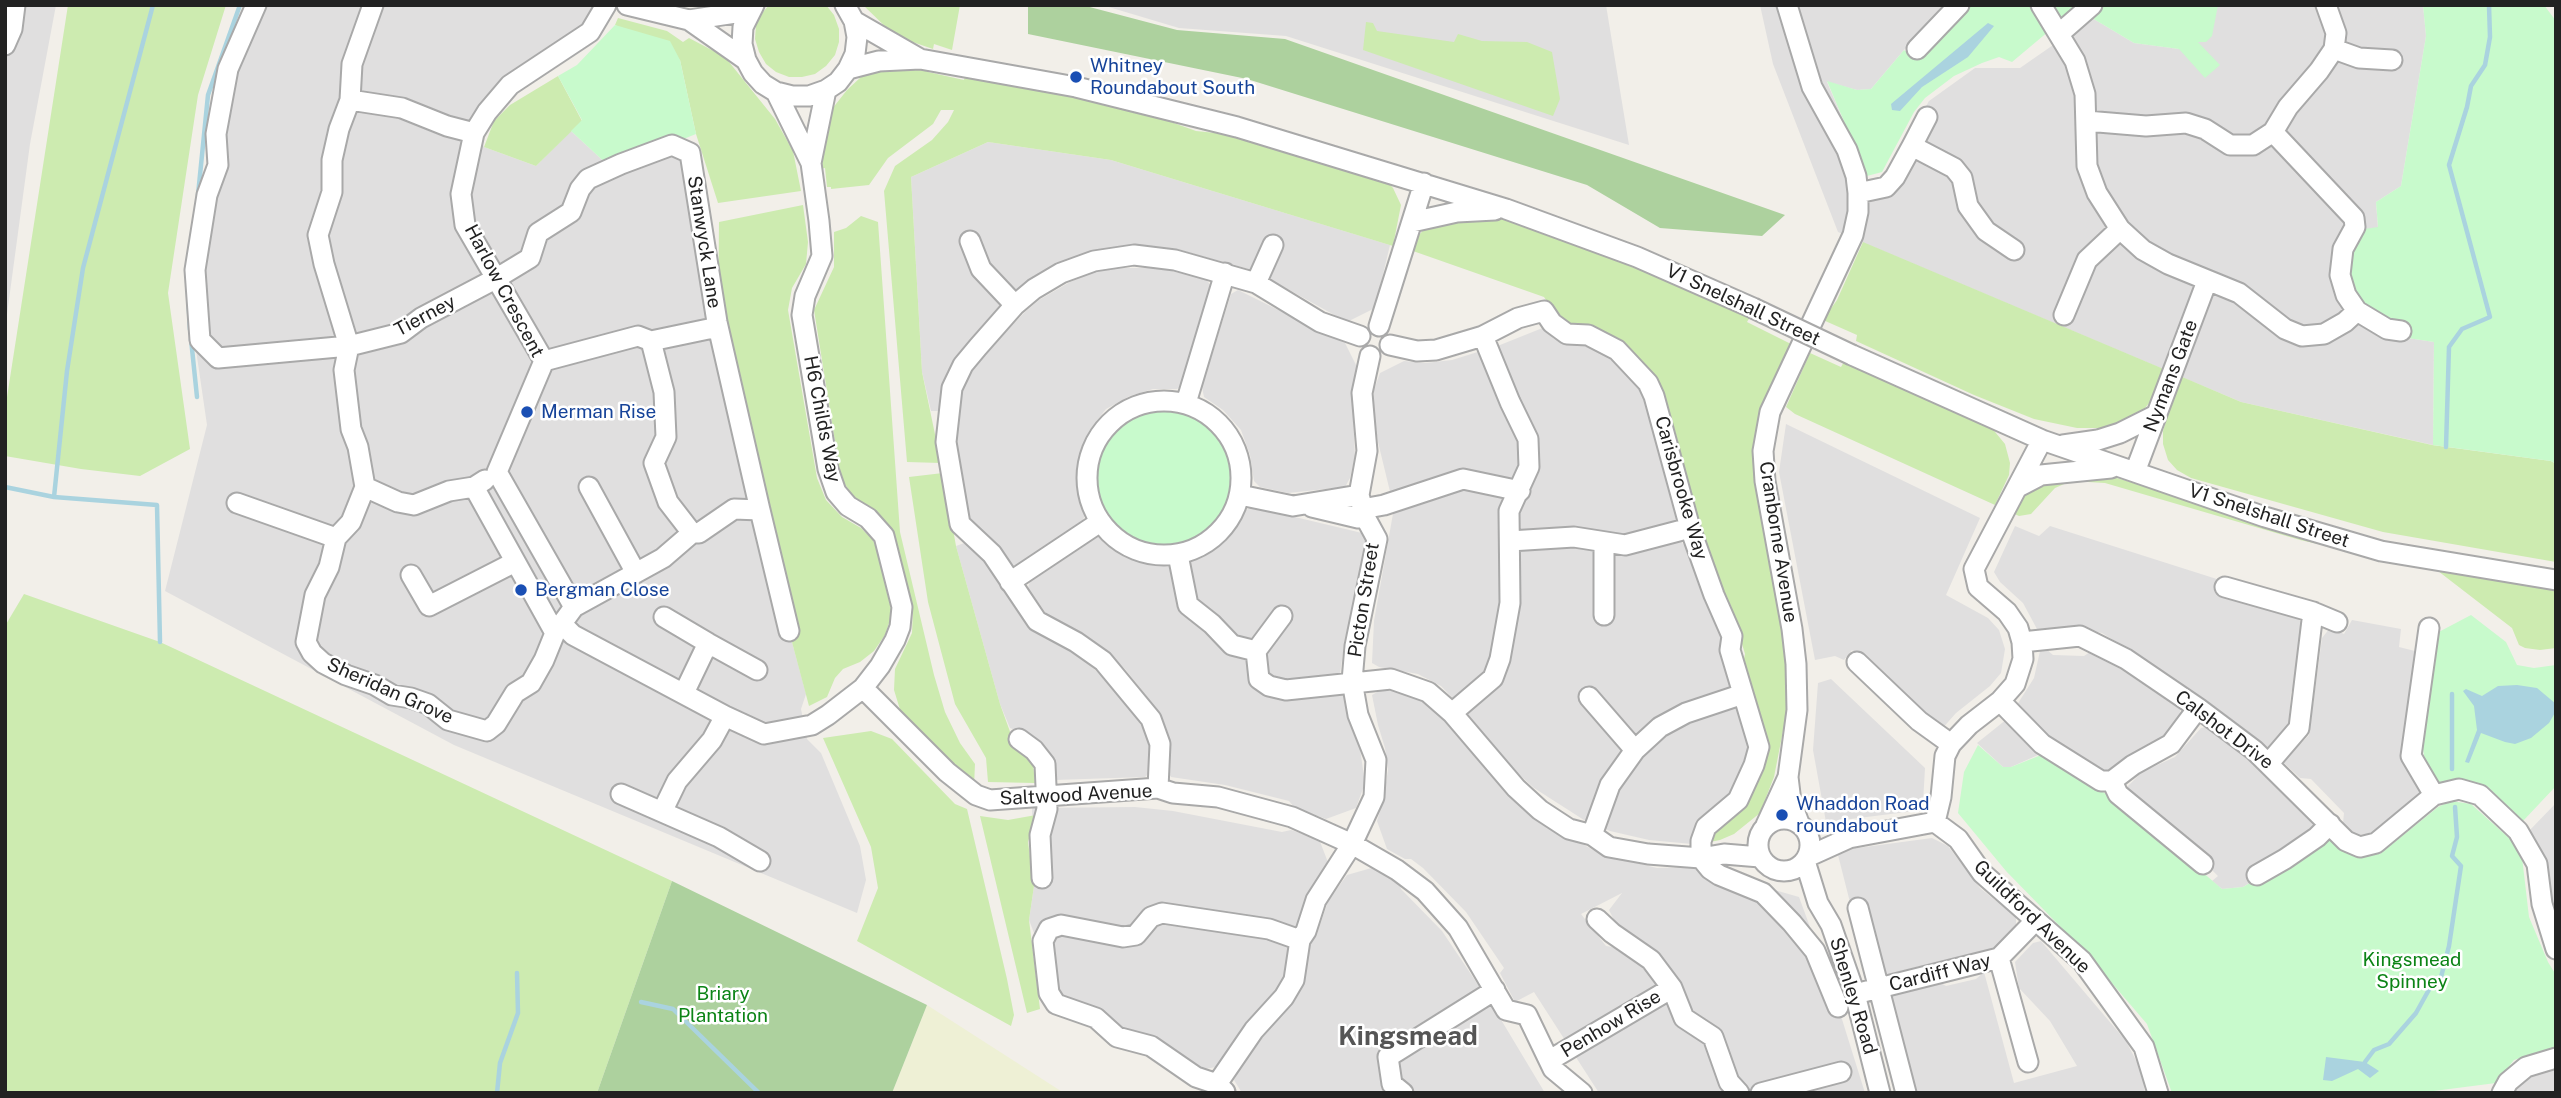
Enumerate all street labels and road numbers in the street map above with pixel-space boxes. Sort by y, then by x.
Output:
street label: Stanwyck Lane [682,174,726,310]
street label: Harlow Crescent [459,221,549,361]
street label: V1 Snelshall Street [1662,259,1824,351]
street label: Tierney [391,290,459,342]
street label: Nymans Gate [2139,317,2203,435]
street label: H6 Childs Way [799,354,845,484]
street label: Carisbrooke Way [1650,413,1712,563]
street label: Cranborne Avenue [1754,460,1802,624]
street label: V1 Snelshall Street [2186,479,2352,553]
street label: Picton Street [1344,541,1384,659]
street label: Sheridan Grove [323,653,457,729]
street label: Calshot Drive [2170,686,2278,774]
street label: Saltwood Avenue [999,780,1153,810]
street label: Guildford Avenue [1969,856,2095,978]
street label: Shenley Road [1824,935,1882,1057]
street label: Cardiff Way [1887,949,1993,997]
street label: Penhow Rise [1557,985,1665,1063]

